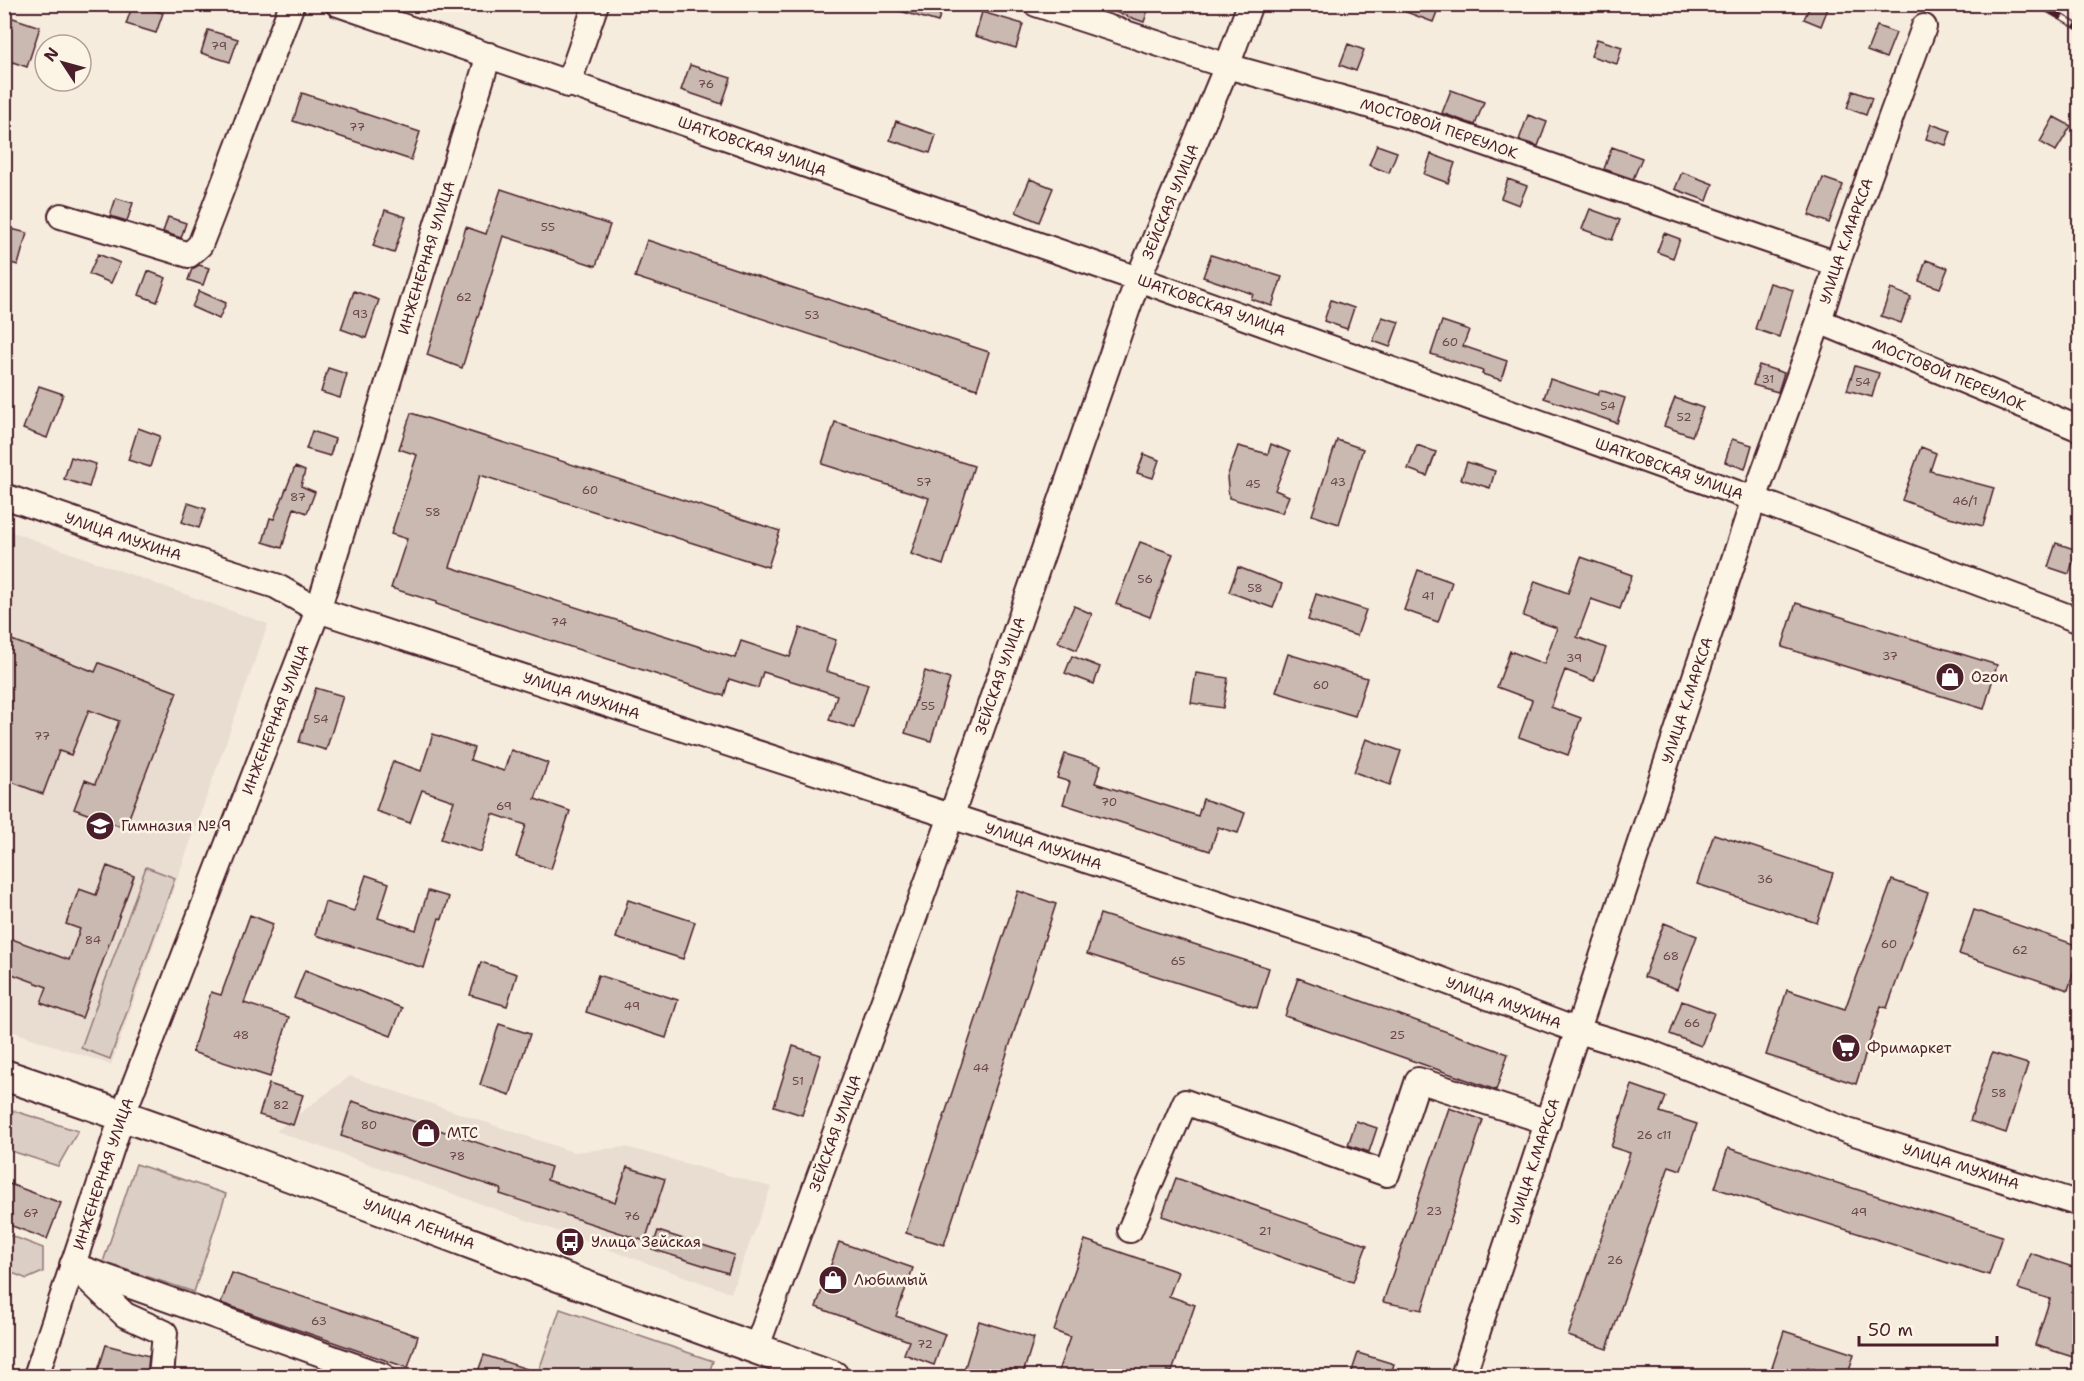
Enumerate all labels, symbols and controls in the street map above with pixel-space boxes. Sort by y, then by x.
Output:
north arrow [33,33,93,93]
house number: 79 [211,38,227,54]
text: N [39,43,63,66]
house number: 76 [698,76,714,92]
street label: МОСТОВОЙ ПЕРЕУЛОК [1358,94,1521,164]
street label: ШАТКОВСКАЯ УЛИЦА [675,112,829,181]
house number: 77 [349,119,365,135]
street label: ЗЕЙСКАЯ УЛИЦА [1137,141,1203,262]
street label: УЛИЦА К.МАРКСА [1815,175,1878,306]
street label: ИНЖЕНЕРНАЯ УЛИЦА [393,179,460,337]
house number: 55 [541,219,555,235]
street label: ШАТКОВСКАЯ УЛИЦА [1135,270,1289,341]
house number: 62 [456,289,472,305]
house number: 93 [352,306,368,322]
house number: 53 [804,307,820,323]
house number: 60 [1442,334,1458,350]
street label: МОСТОВОЙ ПЕРЕУЛОК [1869,334,2030,416]
house number: 31 [1762,371,1774,387]
house number: 54 [1855,374,1871,390]
house number: 54 [1600,398,1616,414]
house number: 52 [1676,409,1692,425]
street label: ШАТКОВСКАЯ УЛИЦА [1592,433,1746,504]
house number: 57 [916,474,932,490]
house number: 43 [1330,474,1346,490]
house number: 45 [1245,476,1261,492]
house number: 60 [582,482,598,498]
house number: 87 [290,489,306,505]
house number: 46/1 [1952,493,1978,509]
house number: 58 [425,504,441,520]
street label: УЛИЦА МУХИНА [62,508,184,565]
house number: 56 [1137,571,1153,587]
house number: 58 [1247,580,1263,596]
house number: 41 [1422,588,1434,604]
house number: 74 [551,614,567,630]
street label: ЗЕЙСКАЯ УЛИЦА [970,614,1030,737]
street label: УЛИЦА К.МАРКСА [1657,634,1718,766]
street label: ИНЖЕНЕРНАЯ УЛИЦА [238,642,314,797]
house number: 37 [1882,648,1898,664]
house number: 39 [1566,650,1582,666]
shop icon: Ozon [1934,661,1966,693]
street label: УЛИЦА МУХИНА [520,667,643,724]
place label: Ozon [1971,667,2008,687]
house number: 60 [1313,677,1329,693]
house number: 55 [921,698,935,714]
house number: 54 [313,711,329,727]
house number: 77 [34,728,50,744]
house number: 70 [1101,794,1117,810]
house number: 69 [496,798,512,814]
school or university icon: Гимназия № 9 [84,810,116,842]
place label: Гимназия № 9 [121,816,231,836]
street label: УЛИЦА МУХИНА [983,818,1105,875]
house number: 36 [1757,871,1773,887]
house number: 84 [85,932,101,948]
house number: 60 [1881,936,1897,952]
house number: 62 [2012,942,2028,958]
house number: 68 [1663,948,1679,964]
house number: 65 [1170,953,1186,969]
street label: УЛИЦА МУХИНА [1443,972,1564,1034]
house number: 49 [624,998,640,1014]
house number: 66 [1684,1015,1700,1031]
house number: 48 [233,1027,249,1043]
house number: 25 [1389,1027,1405,1043]
supermarket icon: Фримаркет [1830,1032,1862,1064]
place label: Фримаркет [1867,1038,1952,1058]
house number: 44 [973,1060,989,1076]
street label: ЗЕЙСКАЯ УЛИЦА [805,1072,866,1194]
house number: 51 [792,1073,804,1089]
house number: 58 [1991,1085,2007,1101]
street label: ИНЖЕНЕРНАЯ УЛИЦА [69,1095,138,1253]
street label: УЛИЦА К.МАРКСА [1504,1096,1565,1227]
house number: 82 [273,1097,289,1113]
house number: 80 [361,1117,377,1133]
shop icon: МТС [410,1117,442,1149]
place label: МТС [447,1123,478,1143]
house number: 26 с11 [1636,1127,1672,1143]
street label: УЛИЦА МУХИНА [1900,1139,2022,1194]
house number: 78 [449,1148,465,1164]
street label: УЛИЦА ЛЕНИНА [360,1194,478,1254]
house number: 23 [1426,1203,1442,1219]
house number: 49 [1851,1204,1867,1220]
house number: 67 [23,1205,39,1221]
house number: 76 [624,1208,640,1224]
house number: 21 [1259,1223,1271,1239]
bus stop icon: Улица Зейская [554,1226,586,1258]
place label: Улица Зейская [591,1232,701,1252]
house number: 26 [1607,1252,1623,1268]
shop icon: Любимый [817,1264,849,1296]
place label: Любимый [854,1270,928,1290]
scale bar [1859,1309,1997,1347]
house number: 63 [311,1313,327,1329]
text: 50 m [1868,1318,1913,1342]
house number: 72 [917,1336,933,1352]

